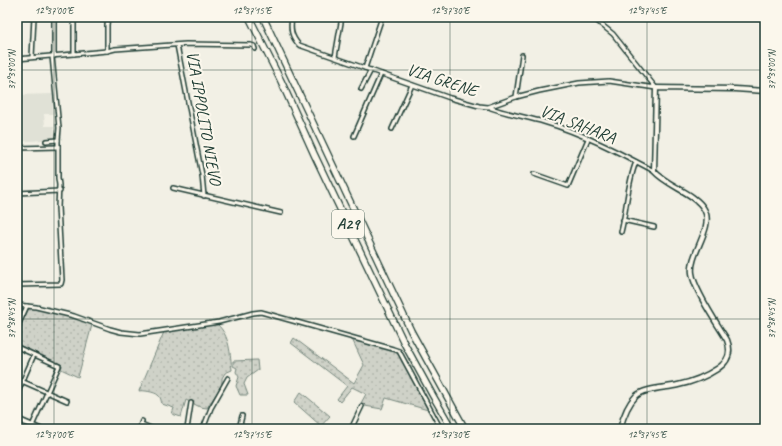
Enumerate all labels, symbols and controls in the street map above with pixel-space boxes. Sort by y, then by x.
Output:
text: 12°37'00"E [35,4,75,17]
text: 12°37'15"E [233,4,273,17]
text: 12°37'30"E [431,4,471,17]
text: 12°37'45"E [628,4,668,17]
text: 37°39'00"N [5,48,18,90]
text: 37°39'00"N [765,48,778,90]
street label: VIA IPPOLITO NIEVO [182,49,226,188]
street label: VIA GRENE [404,59,482,102]
street label: VIA SAHARA [537,100,619,148]
road number: A29 [332,210,364,238]
text: 37°38'45"N [5,297,18,339]
text: 37°38'45"N [765,297,778,339]
text: 12°37'00"E [35,428,75,441]
text: 12°37'15"E [233,428,273,441]
text: 12°37'30"E [431,428,471,441]
text: 12°37'45"E [628,428,668,441]

